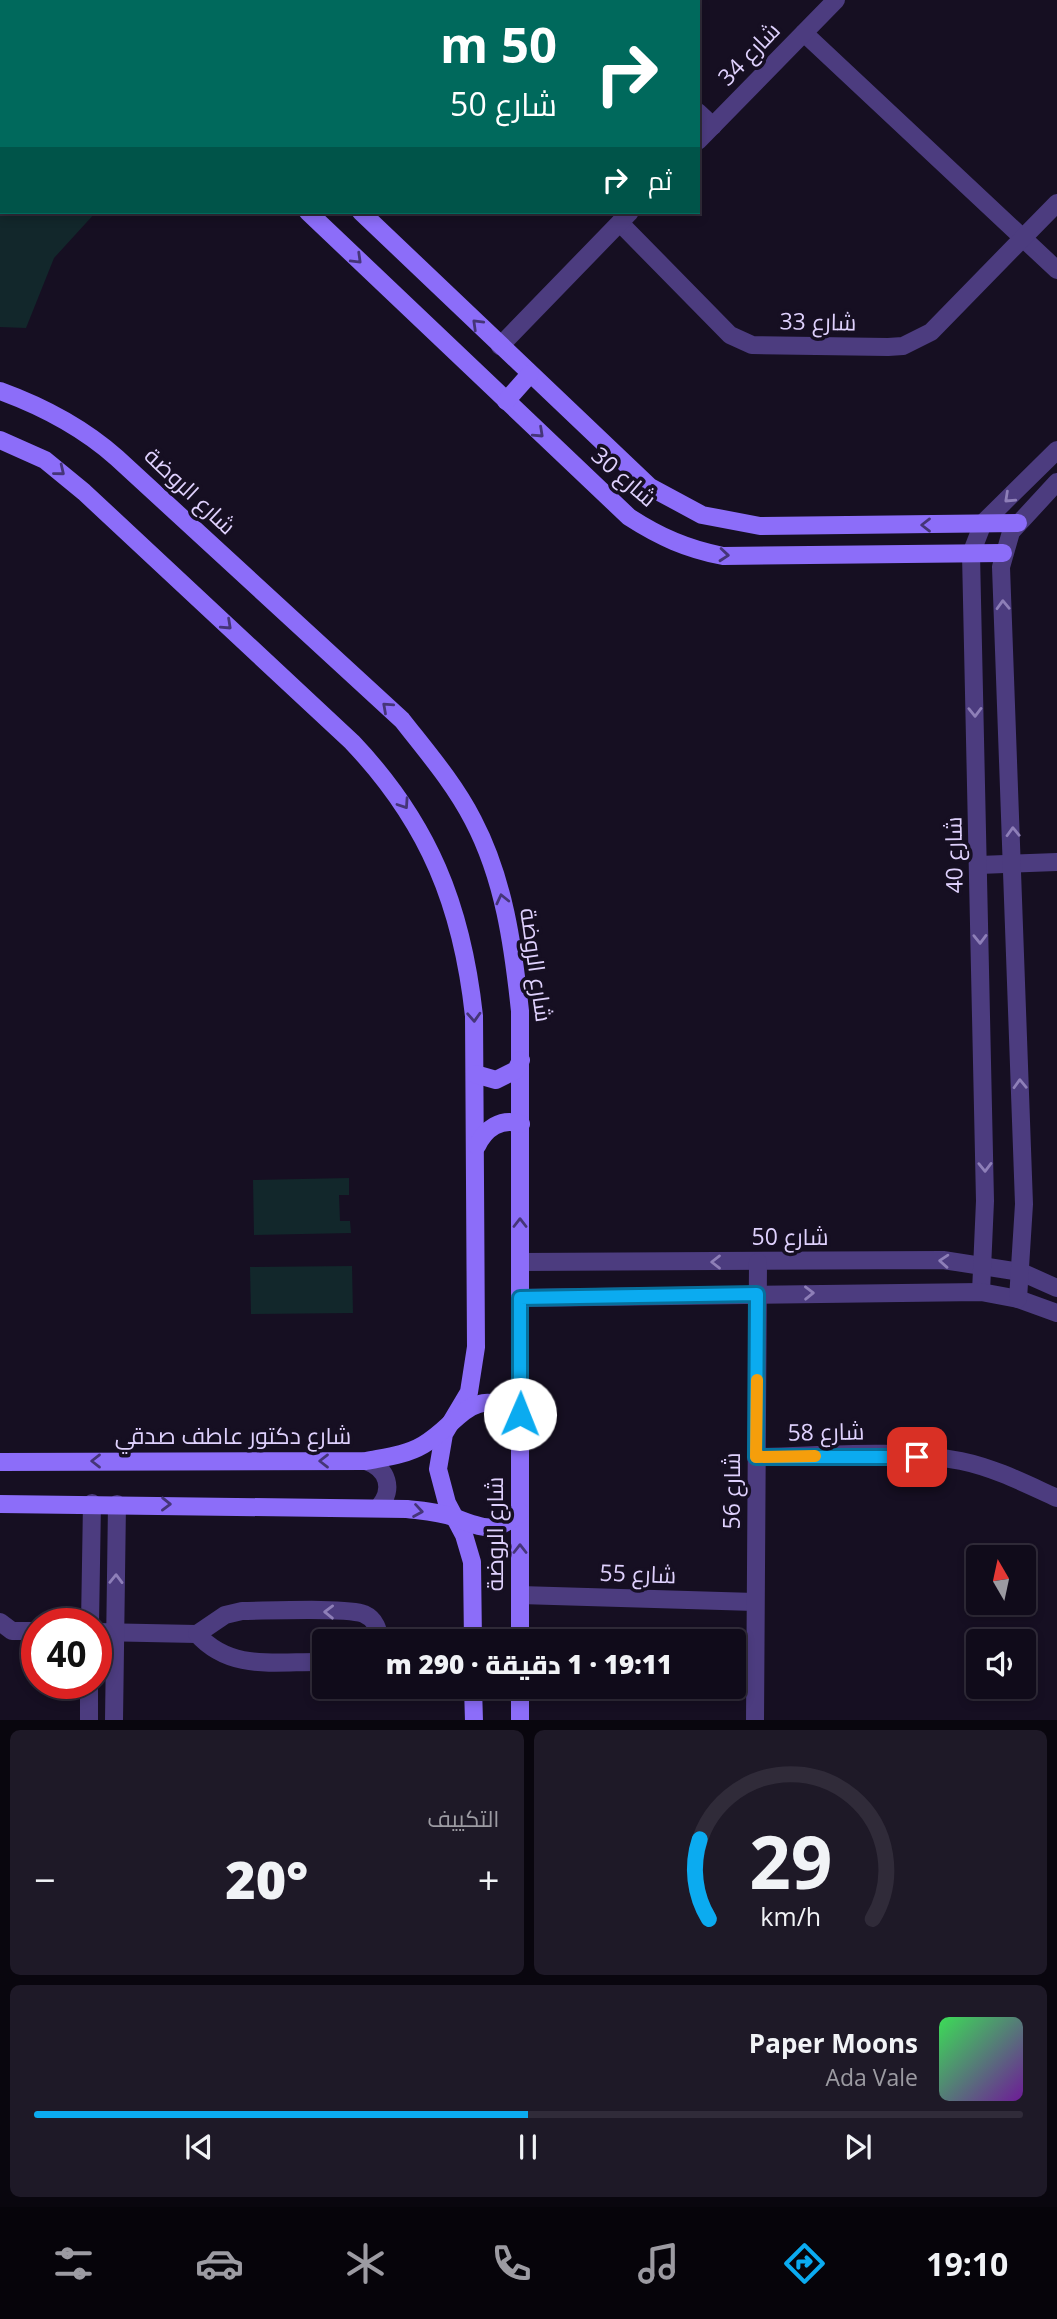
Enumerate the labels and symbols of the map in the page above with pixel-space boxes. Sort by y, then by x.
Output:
street label: شارع 34 [710,15,787,93]
one-way arrow [349,250,362,263]
street label: شارع 33 [779,304,857,339]
one-way arrow [473,319,486,332]
one-way arrow [531,424,544,437]
street label: شارع الروضة [137,439,244,542]
street label: شارع 30 [585,439,664,514]
one-way arrow [52,463,64,476]
one-way arrow [1004,490,1017,503]
one-way arrow [920,517,930,533]
one-way arrow [719,547,730,562]
one-way arrow [995,599,1010,610]
one-way arrow [219,617,232,629]
one-way arrow [382,703,395,715]
one-way arrow [967,707,983,718]
one-way arrow [396,796,408,809]
street label: شارع 40 [936,816,971,894]
one-way arrow [1005,826,1020,837]
one-way arrow [496,893,510,905]
street label: شارع الروضة [512,906,561,1024]
one-way arrow [972,935,988,945]
one-way arrow [466,1012,481,1023]
one-way arrow [1013,1078,1028,1089]
one-way arrow [977,1162,992,1173]
one-way arrow [512,1218,528,1228]
street label: شارع 50 [752,1220,828,1253]
one-way arrow [711,1254,721,1270]
one-way arrow [938,1254,949,1269]
one-way arrow [804,1285,814,1301]
position arrow [483,1377,557,1451]
street label: شارع 58 [787,1414,865,1449]
street label: شارع دكتور عاطف صدقي [115,1419,351,1454]
pin [887,1427,947,1487]
one-way arrow [90,1453,101,1469]
one-way arrow [318,1453,328,1469]
street label: شارع 56 [715,1453,748,1529]
street label: شارع الروضة [478,1477,511,1591]
one-way arrow [161,1496,172,1512]
one-way arrow [412,1503,424,1518]
one-way arrow [512,1543,528,1554]
north arrow [966,1545,1036,1615]
street label: شارع 55 [599,1556,677,1591]
one-way arrow [108,1573,124,1584]
one-way arrow [324,1604,334,1620]
speed limit sign: 40 [21,1608,112,1699]

